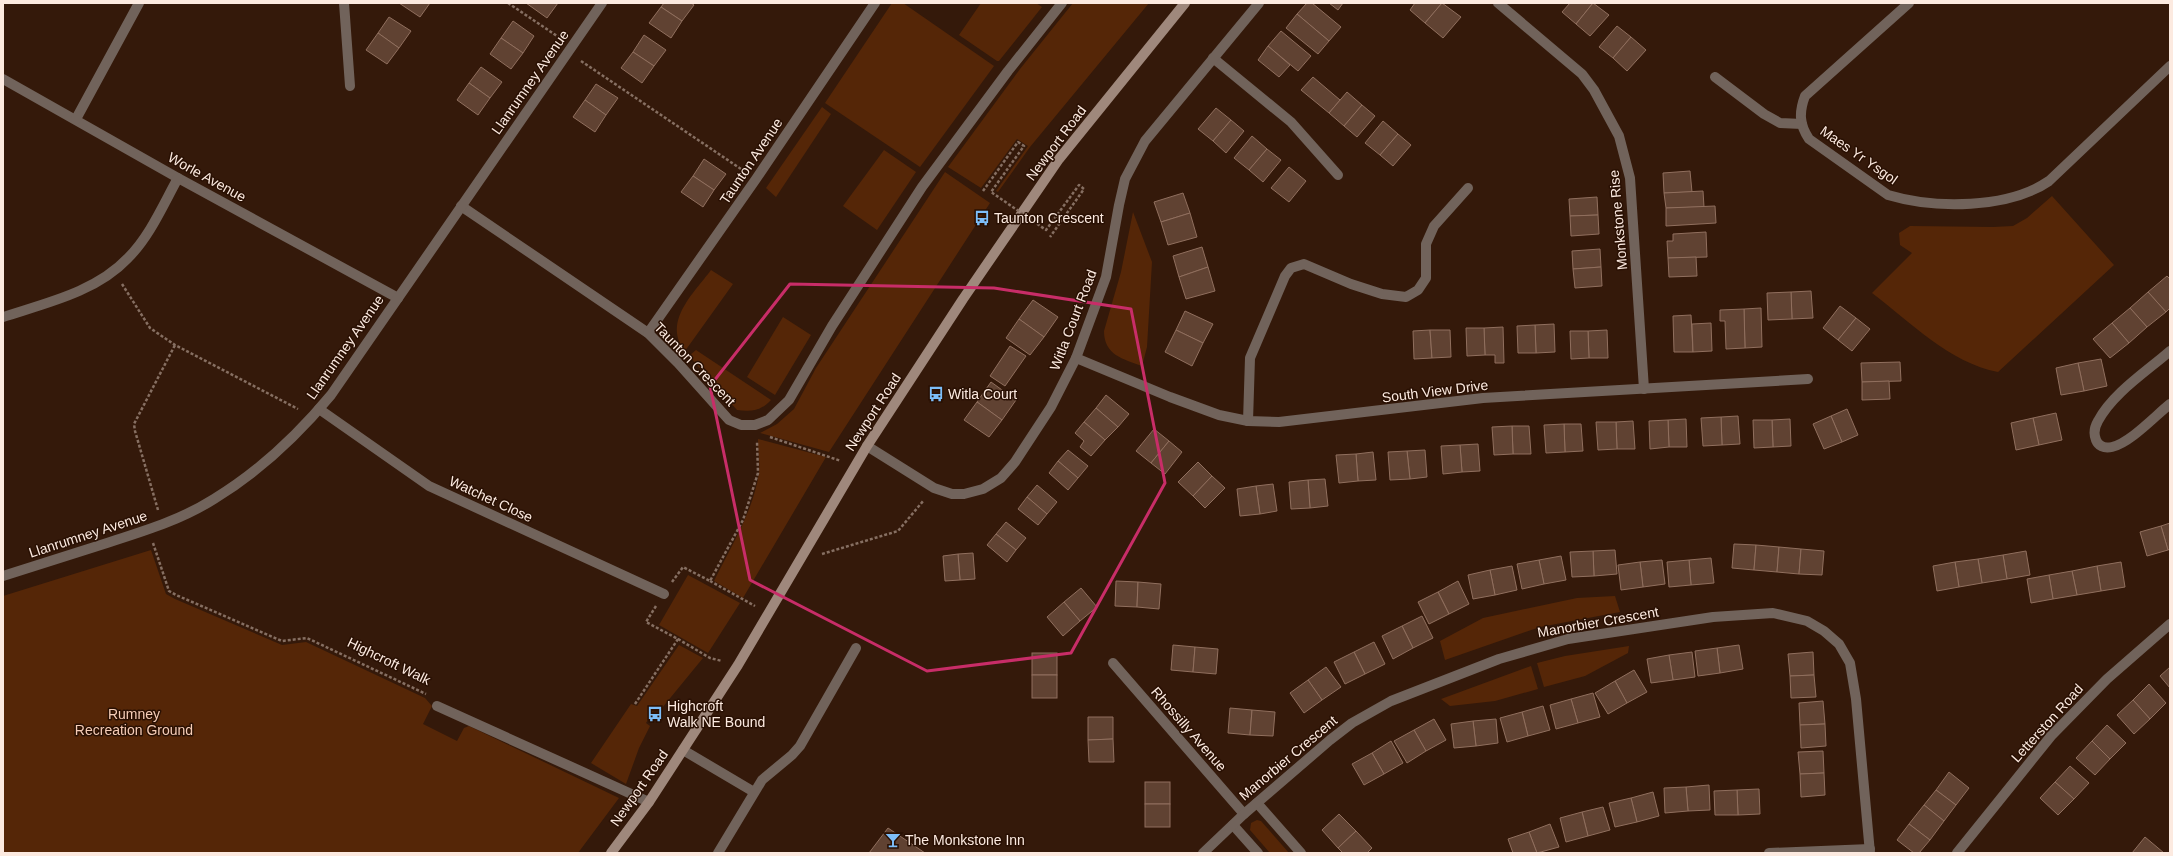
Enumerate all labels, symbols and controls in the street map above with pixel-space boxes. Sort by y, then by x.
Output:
street label: Llanrumney Avenue [488,27,572,137]
street label: Newport Road [1023,102,1089,184]
street label: Taunton Avenue [716,115,786,207]
street label: Maes Yr Ysgol [1817,122,1901,188]
street label: Worle Avenue [165,149,249,205]
street label: Monkstone Rise [1606,169,1630,271]
bus stop icon: Taunton Crescent [973,209,991,227]
place label: Taunton Crescent [994,210,1104,226]
street label: Witla Court Road [1046,267,1100,373]
street label: Llanrumney Avenue [303,292,387,402]
street label: Taunton Crescent [651,319,739,409]
street label: Newport Road [842,370,904,454]
street label: South View Drive [1381,377,1489,405]
bus stop icon: Witla Court [927,385,945,403]
place label: Witla Court [948,386,1017,402]
street label: Watchet Close [447,473,536,525]
street label: Llanrumney Avenue [27,507,149,561]
street label: Manorbier Crescent [1536,603,1660,641]
street label: Highcroft Walk [345,634,434,688]
street label: Letterston Road [2008,681,2086,765]
street label: Rhossilly Avenue [1148,684,1230,775]
place label: Highcroft Walk NE Bound [667,698,765,730]
bus stop icon: Highcroft Walk NE Bound [646,705,664,723]
park label: Rumney Recreation Ground [75,706,193,738]
street label: Manorbier Crescent [1236,712,1340,804]
street label: Newport Road [607,747,671,829]
bar icon: The Monkstone Inn [884,831,902,849]
place label: The Monkstone Inn [905,832,1025,848]

